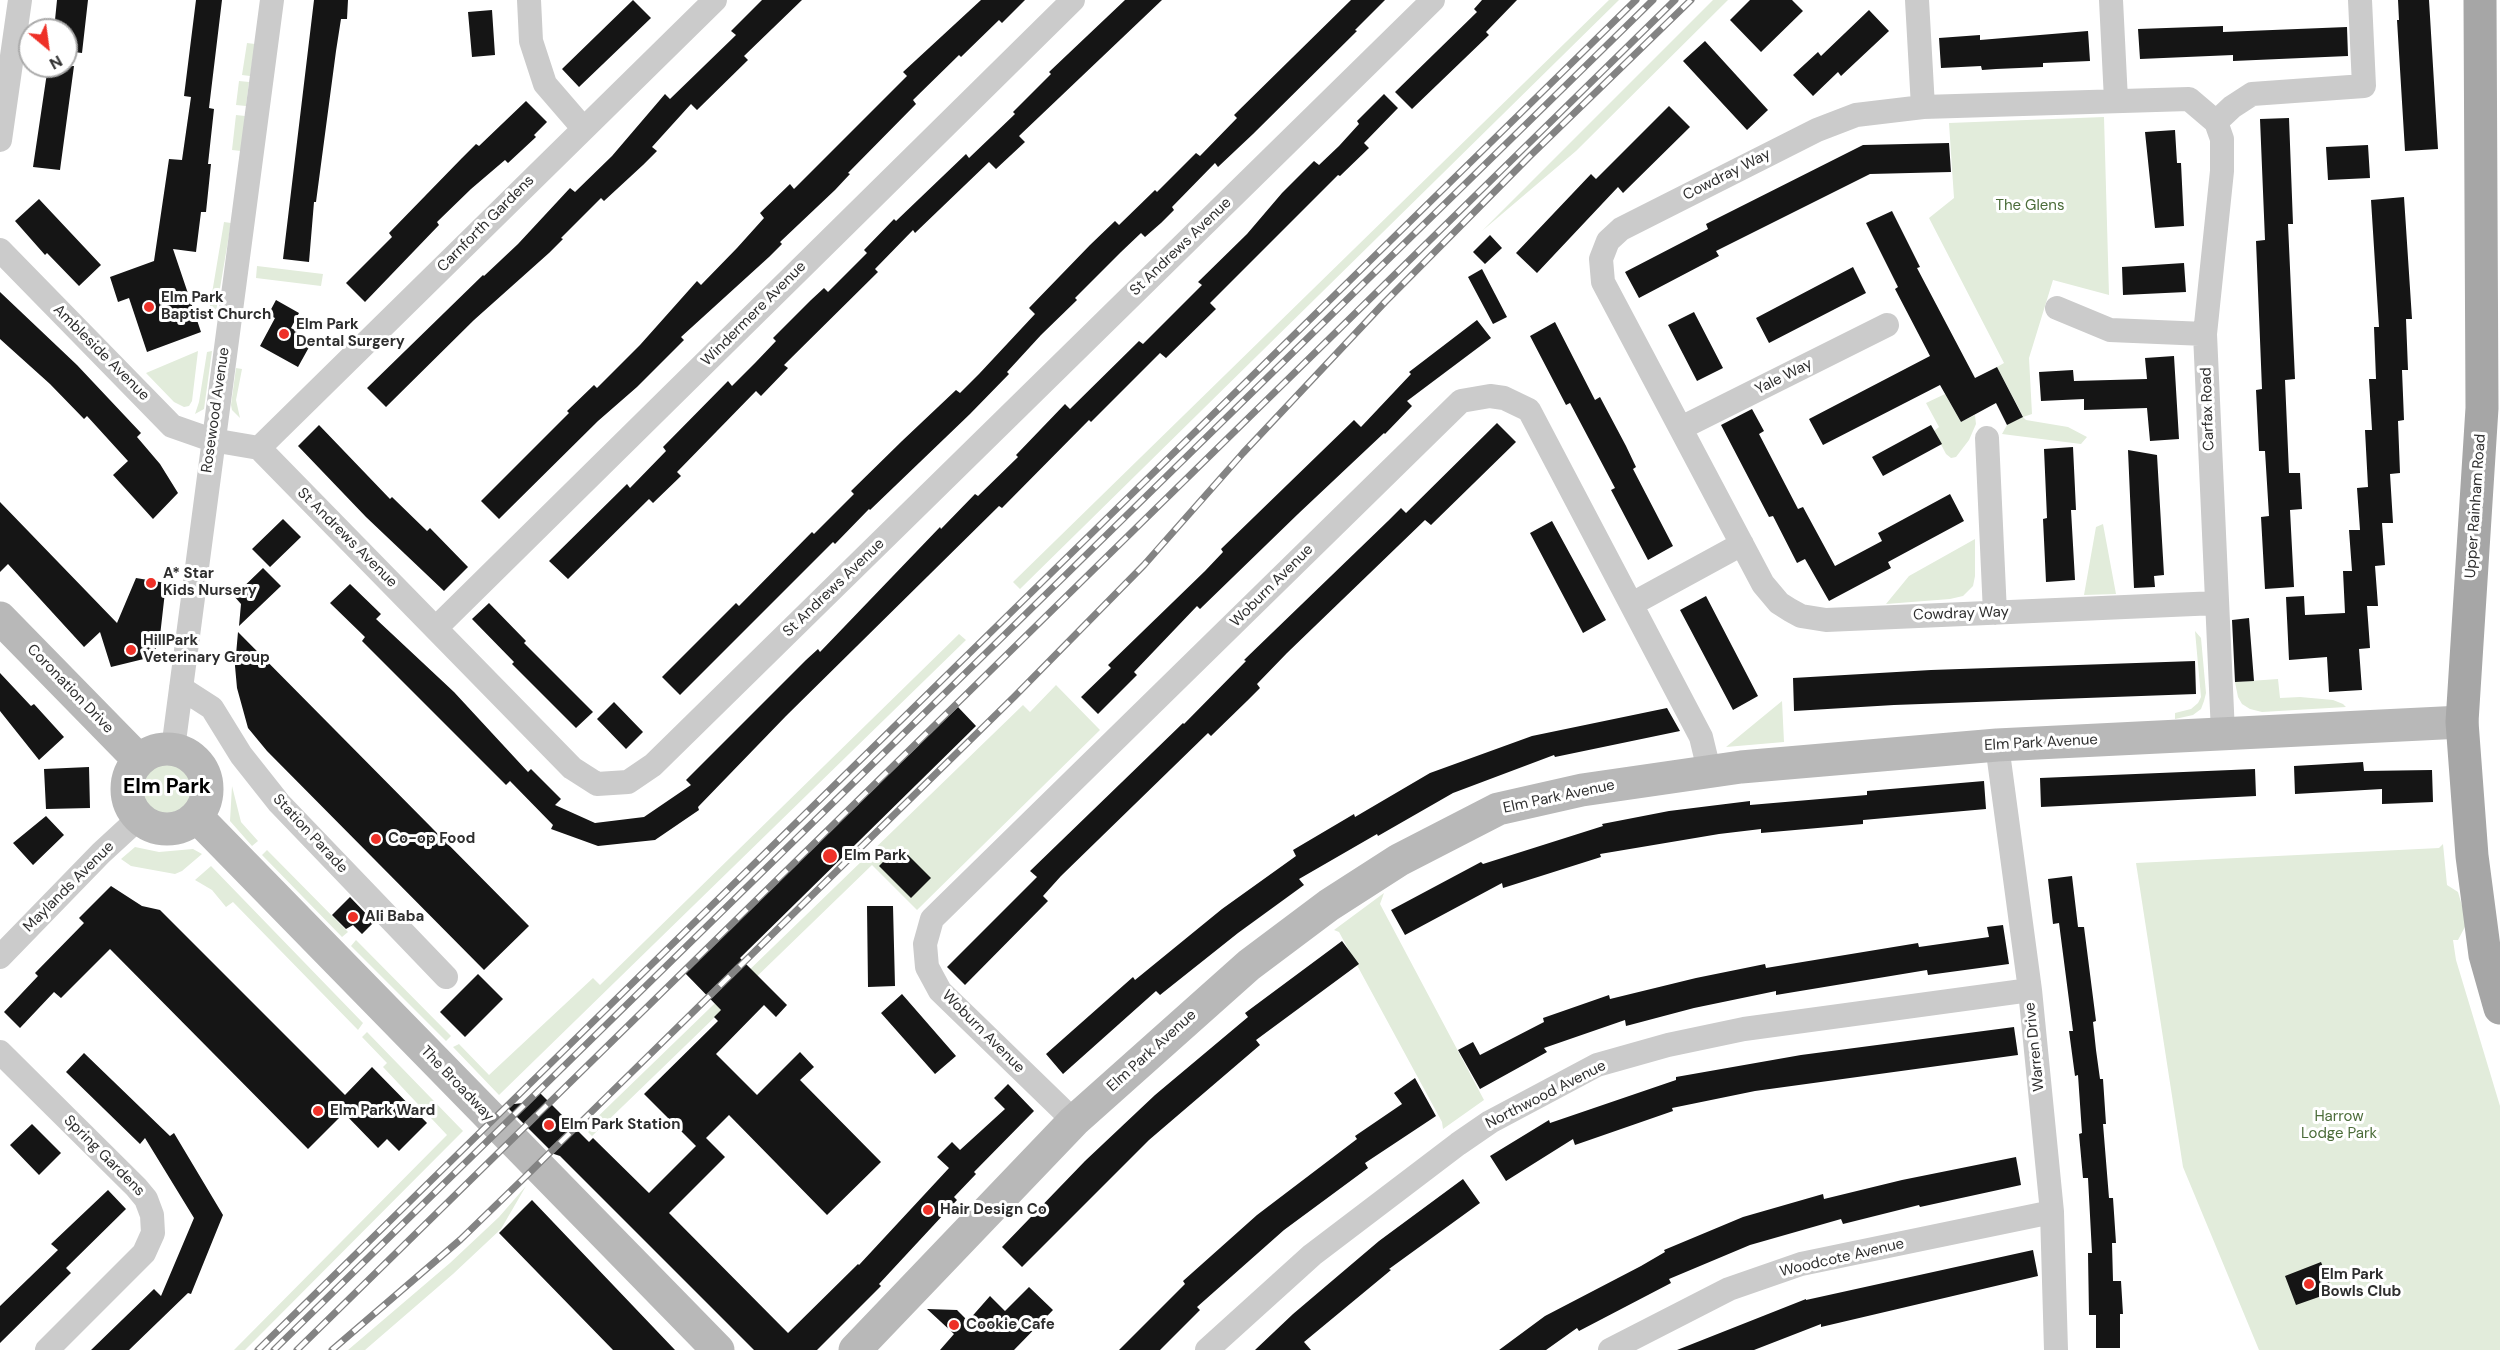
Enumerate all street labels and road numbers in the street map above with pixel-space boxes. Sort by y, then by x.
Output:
street label: Cowdray Way [1680,145,1774,205]
street label: Carnforth Gardens [434,172,538,276]
street label: St Andrews Avenue [1127,194,1235,300]
street label: Windermere Avenue [698,258,810,370]
street label: Ambleside Avenue [49,301,153,405]
street label: Rosewood Avenue [198,346,234,474]
street label: Yale Way [1752,355,1816,399]
street label: Carfax Road [2198,367,2218,451]
street label: Upper Rainham Road [2462,433,2490,579]
street label: St Andrews Avenue [293,484,401,592]
street label: St Andrews Avenue [780,535,888,641]
street label: Woburn Avenue [1227,541,1317,631]
street label: Cowdray Way [1913,603,2009,625]
street label: Coronation Drive [23,641,117,737]
street label: Elm Park Avenue [1984,731,2098,755]
street label: Elm Park Avenue [1501,776,1617,818]
street label: Station Parade [269,791,351,877]
street label: Maylands Avenue [20,838,118,936]
street label: Woburn Avenue [938,987,1028,1077]
street label: Warren Drive [2021,1002,2049,1092]
street label: Elm Park Avenue [1104,1006,1200,1096]
street label: The Broadway [417,1043,497,1125]
street label: Northwood Avenue [1483,1057,1609,1133]
street label: Spring Gardens [60,1112,148,1200]
street label: Woodcote Avenue [1778,1235,1906,1281]

